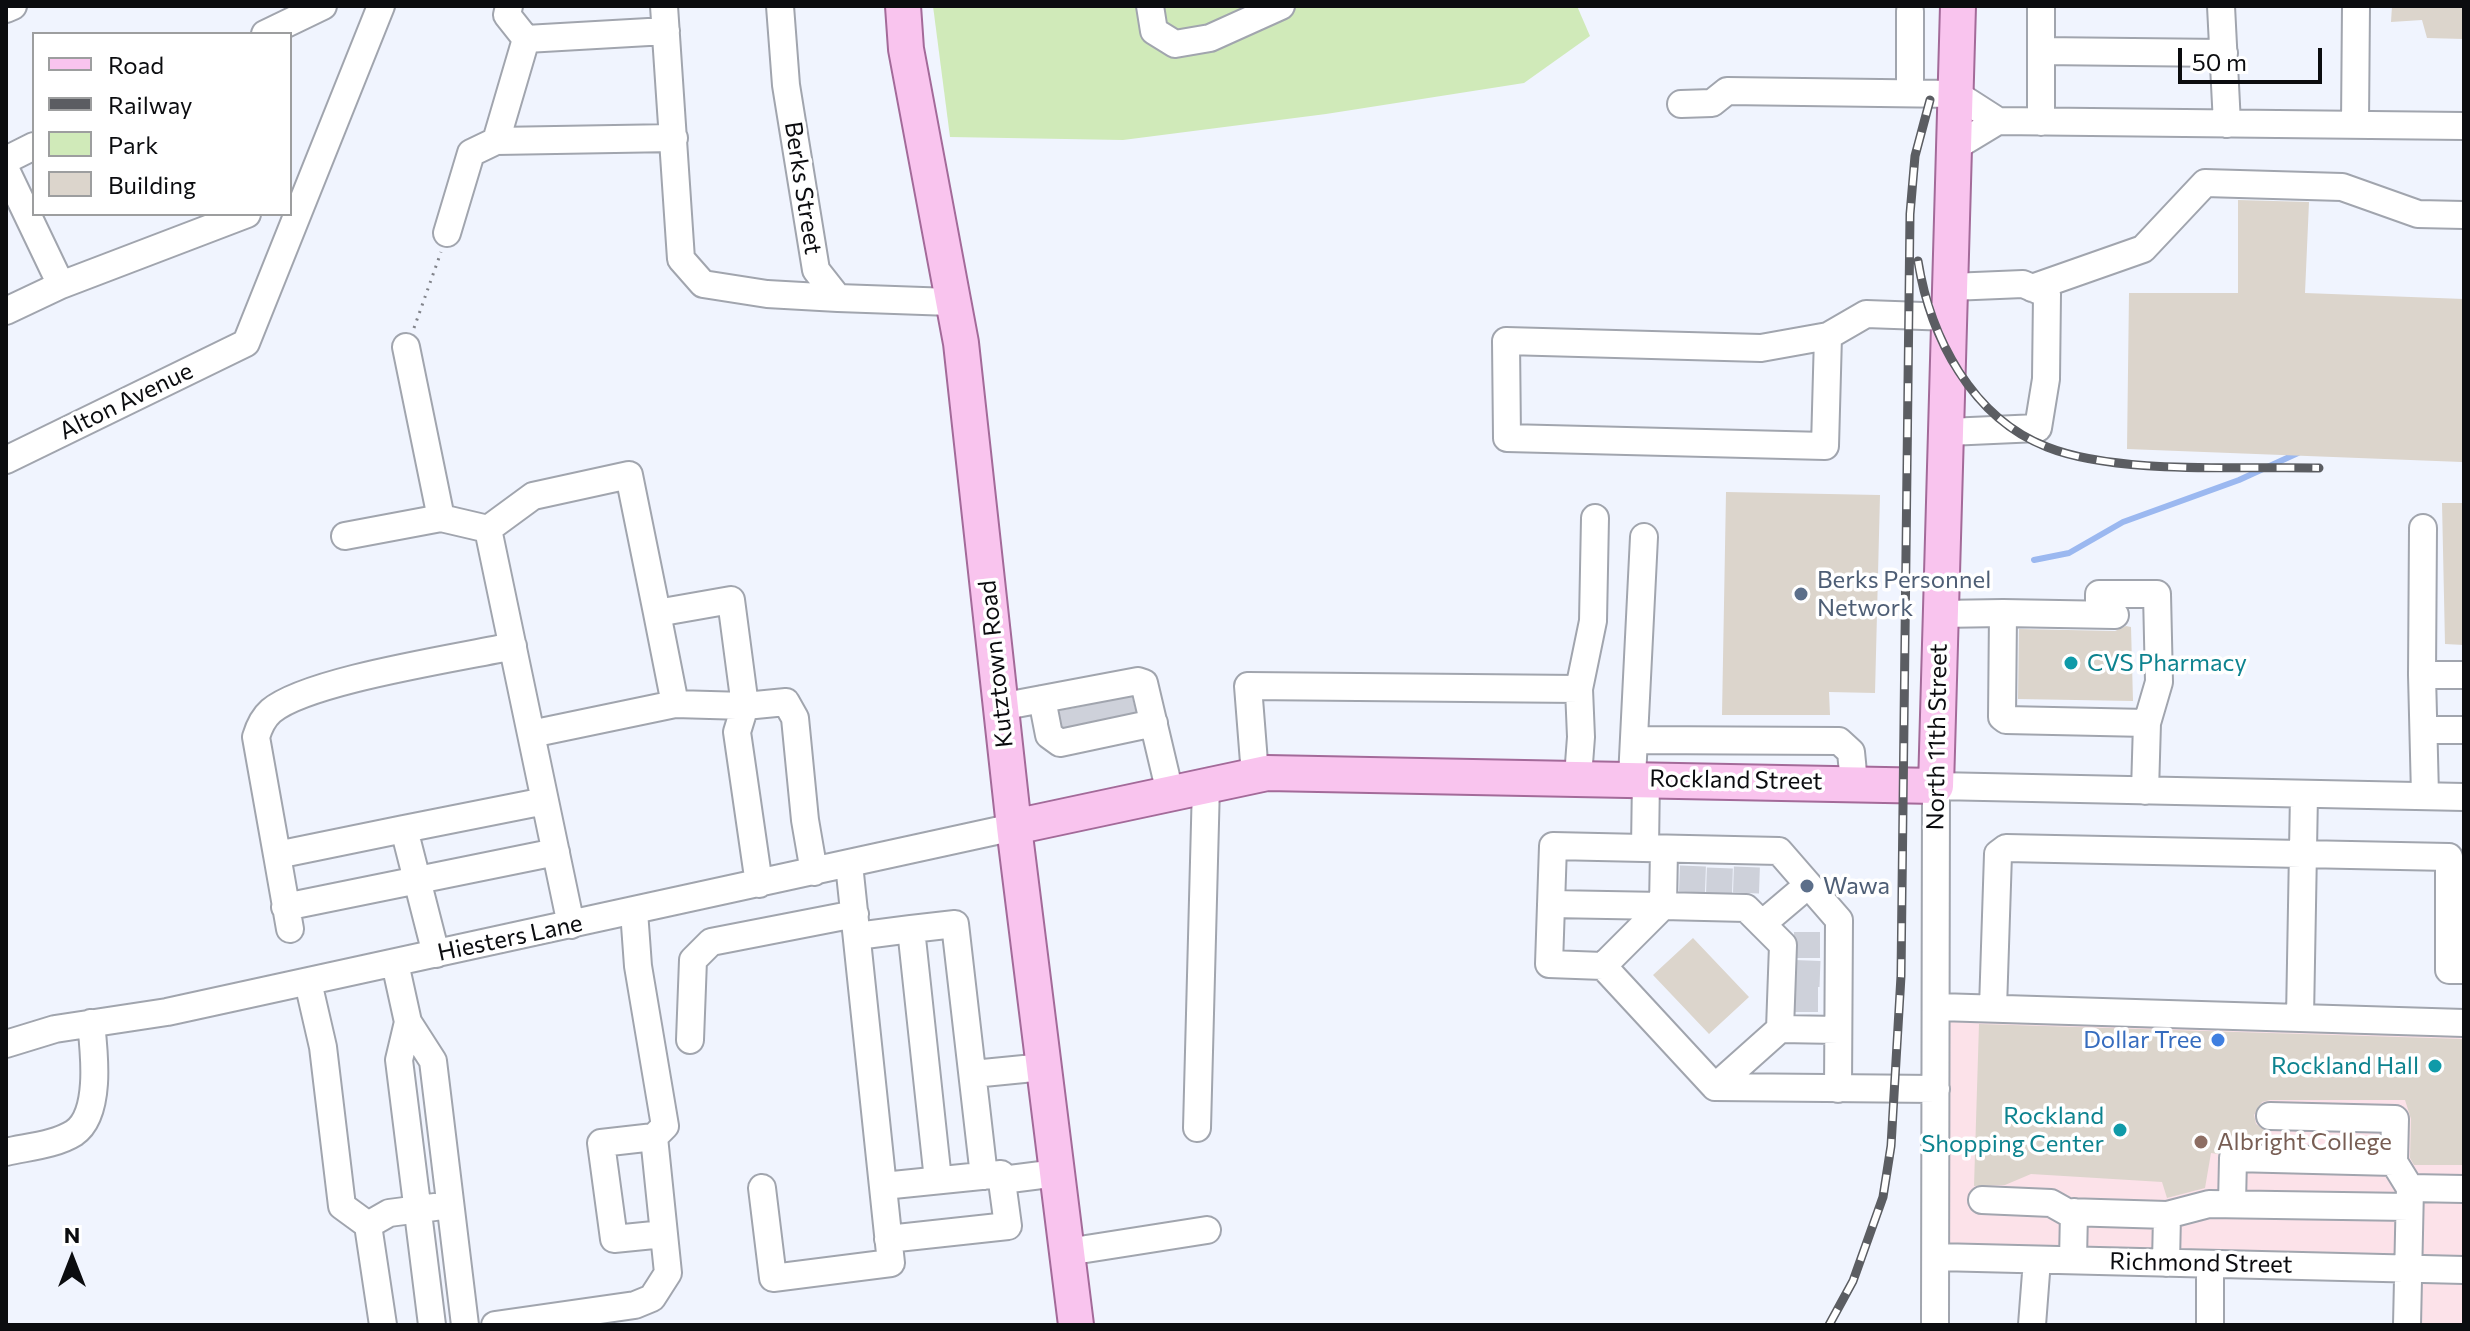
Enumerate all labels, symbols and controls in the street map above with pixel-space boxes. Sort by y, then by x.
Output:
legend [32,32,292,216]
scale bar [2182,32,2326,82]
text: 50 m [2192,47,2247,76]
text: Road [108,50,164,79]
text: Railway [108,90,193,119]
street label: Berks Street [778,120,828,256]
text: Park [108,130,158,159]
text: Building [108,170,196,199]
street label: Alton Avenue [55,356,197,446]
place label: Berks Personnel Network [1817,566,1991,622]
street label: Kutztown Road [973,579,1019,749]
marker: Berks Personnel Network [1792,585,1810,603]
street label: North 11th Street [1921,643,1953,831]
place label: CVS Pharmacy [2087,649,2247,677]
marker: CVS Pharmacy [2062,654,2080,672]
street label: Rockland Street [1649,764,1823,796]
place label: Wawa [1823,872,1890,900]
marker: Wawa [1798,877,1816,895]
street label: Hiesters Lane [435,909,585,967]
place label: Dollar Tree [2083,1026,2202,1054]
marker: Dollar Tree [2209,1031,2227,1049]
place label: Rockland Hall [2271,1052,2419,1080]
marker: Rockland Hall [2426,1057,2444,1075]
place label: Rockland Shopping Center [1921,1102,2104,1158]
marker: Rockland Shopping Center [2111,1121,2129,1139]
place label: Albright College [2217,1128,2392,1156]
marker: Albright College [2192,1133,2210,1151]
north arrow [32,1219,112,1299]
text: N [64,1221,80,1248]
street label: Richmond Street [2109,1247,2293,1279]

